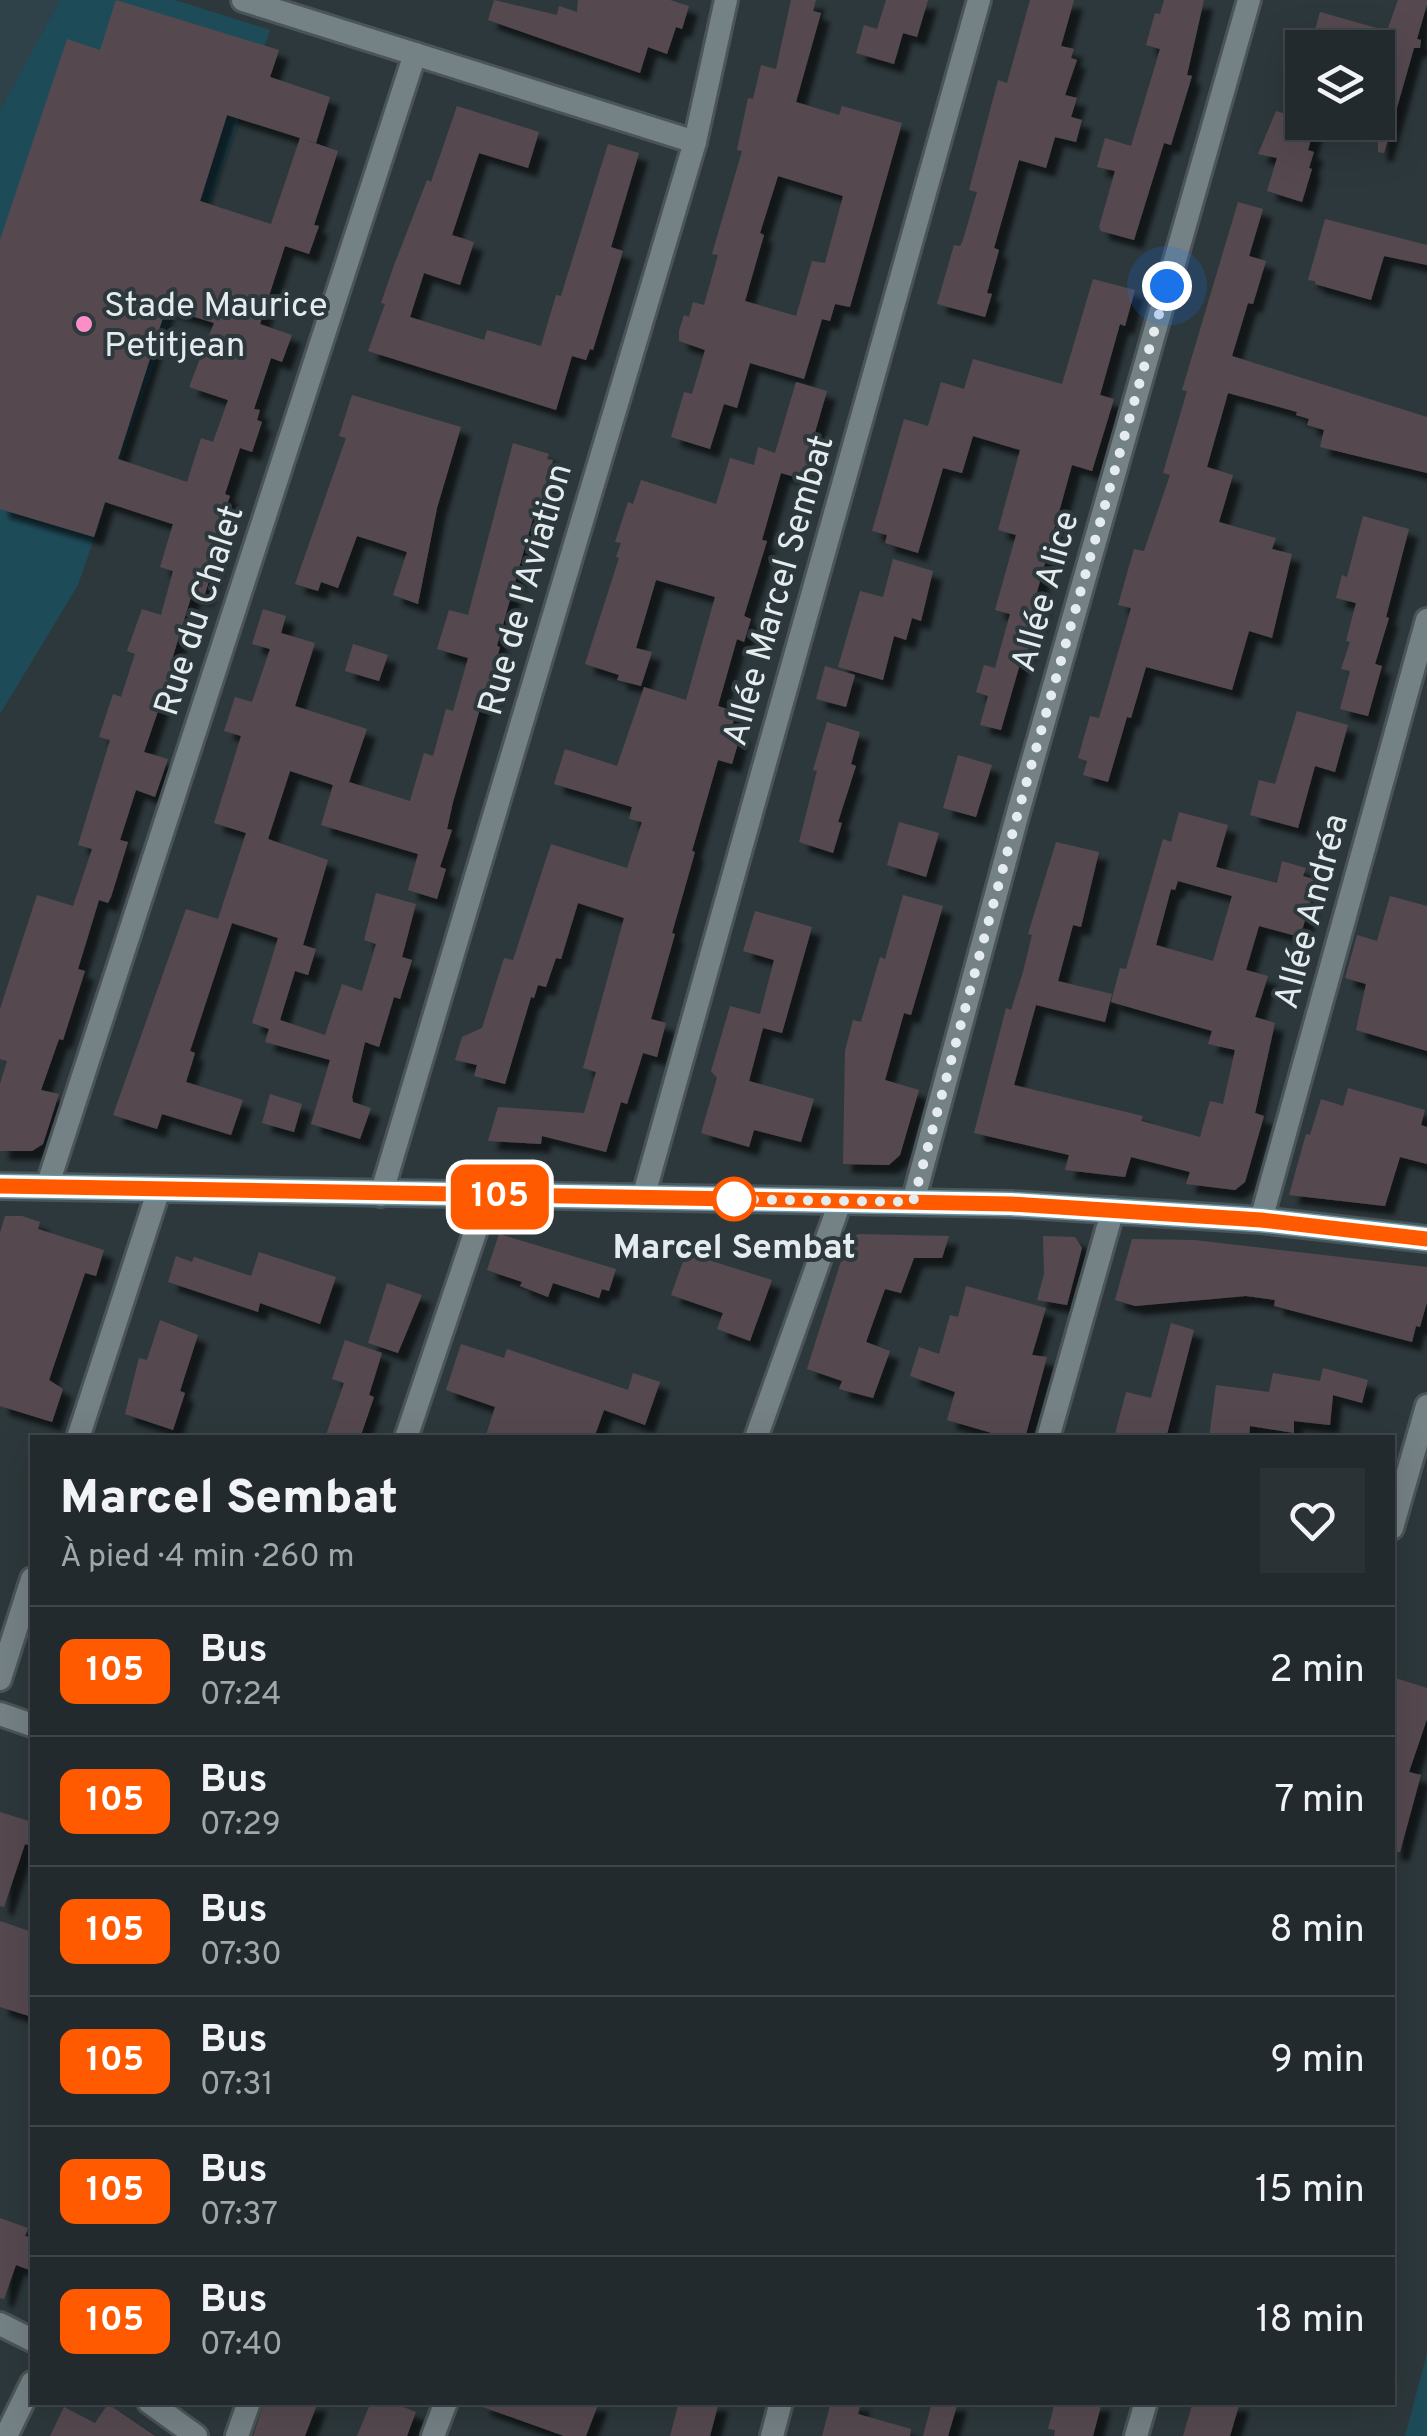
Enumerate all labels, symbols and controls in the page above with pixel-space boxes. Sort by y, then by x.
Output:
map controls [1285,30,1395,140]
button: layers [1285,30,1395,140]
your location [1142,261,1192,311]
place label: Stade Maurice Petitjean [104,285,328,369]
marker: Stade Maurice Petitjean [73,313,95,335]
street label: Allée Marcel Sembat [714,430,845,751]
street label: Rue de l'Aviation [470,459,584,721]
street label: Rue du Chalet [146,500,256,722]
street label: Allée Alice [1003,506,1091,677]
street label: Allée Andréa [1266,809,1360,1014]
line badge: 105 [442,1164,558,1230]
text: 105 [471,1175,529,1219]
marker: Marcel Sembat [713,1178,755,1220]
place label: Marcel Sembat [612,1227,856,1271]
button: heart [1260,1468,1365,1573]
text: Marcel Sembat [60,1470,398,1530]
text: À pied · 4 min · 260 m [60,1538,355,1578]
text: Bus [200,1627,267,1676]
text: 2 min [1270,1647,1365,1696]
text: 105 [86,1649,144,1693]
text: 07:24 [200,1676,281,1716]
text: Bus [200,1757,267,1806]
text: 7 min [1275,1777,1365,1826]
text: 105 [86,1779,144,1823]
text: 07:29 [200,1806,281,1846]
text: Bus [200,1887,267,1936]
text: 8 min [1270,1907,1365,1956]
text: 105 [86,1909,144,1953]
text: 07:30 [200,1936,282,1976]
text: Bus [200,2017,267,2066]
text: 9 min [1270,2037,1365,2086]
text: 105 [86,2039,144,2083]
text: 07:31 [200,2066,273,2106]
text: Bus [200,2147,267,2196]
text: 15 min [1255,2167,1365,2216]
text: 105 [86,2169,144,2213]
text: 07:37 [200,2196,278,2236]
text: Bus [200,2277,267,2326]
text: 18 min [1255,2297,1365,2346]
text: 105 [86,2299,144,2343]
text: 07:40 [200,2326,283,2366]

